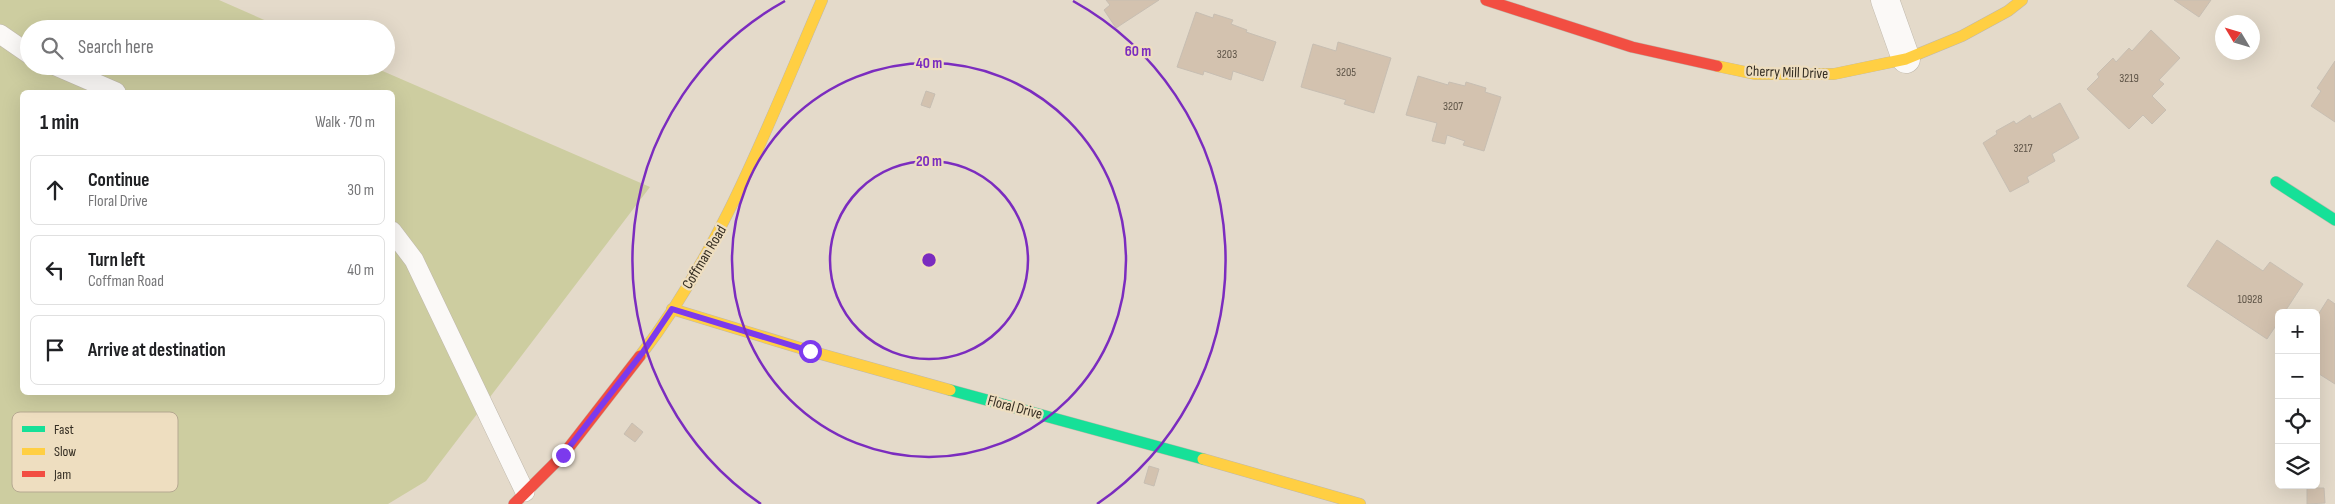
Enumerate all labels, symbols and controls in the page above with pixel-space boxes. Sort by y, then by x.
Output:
north arrow [2215,15,2260,60]
search box [20,20,395,75]
icon: search [38,34,66,62]
text: Search here [78,36,154,59]
text: 60 m [1125,42,1151,61]
house number: 3203 [1217,47,1237,62]
text: 40 m [916,54,942,73]
street label: Cherry Mill Drive [1745,62,1829,83]
house number: 3205 [1336,65,1356,80]
house number: 3219 [2119,71,2139,86]
house number: 3207 [1443,99,1463,114]
text: 1 min [40,110,79,135]
text: Walk · 70 m [315,113,375,132]
house number: 3217 [2014,141,2033,156]
text: 20 m [916,152,942,171]
text: Continue [88,169,149,192]
icon: ahead [41,176,69,204]
text: 30 m [347,181,374,200]
text: Floral Drive [88,192,148,211]
street label: Coffman Road [678,222,731,293]
text: Turn left [88,249,145,272]
centre of rings [920,251,938,269]
icon: left [41,256,69,284]
text: 40 m [347,261,374,280]
text: Coffman Road [88,272,164,291]
house number: 10928 [2237,292,2263,307]
map controls [2275,309,2320,489]
button: + [2275,309,2320,354]
icon: arrive [41,336,69,364]
text: Arrive at destination [88,339,226,362]
route start [799,340,822,363]
button: − [2275,354,2320,399]
street label: Floral Drive [985,391,1044,424]
button: locate [2275,399,2320,444]
legend [12,412,178,492]
text: Fast [54,421,74,438]
text: Slow [54,443,76,460]
route end [552,444,575,467]
button: layers [2275,444,2320,489]
text: Jam [53,466,71,483]

